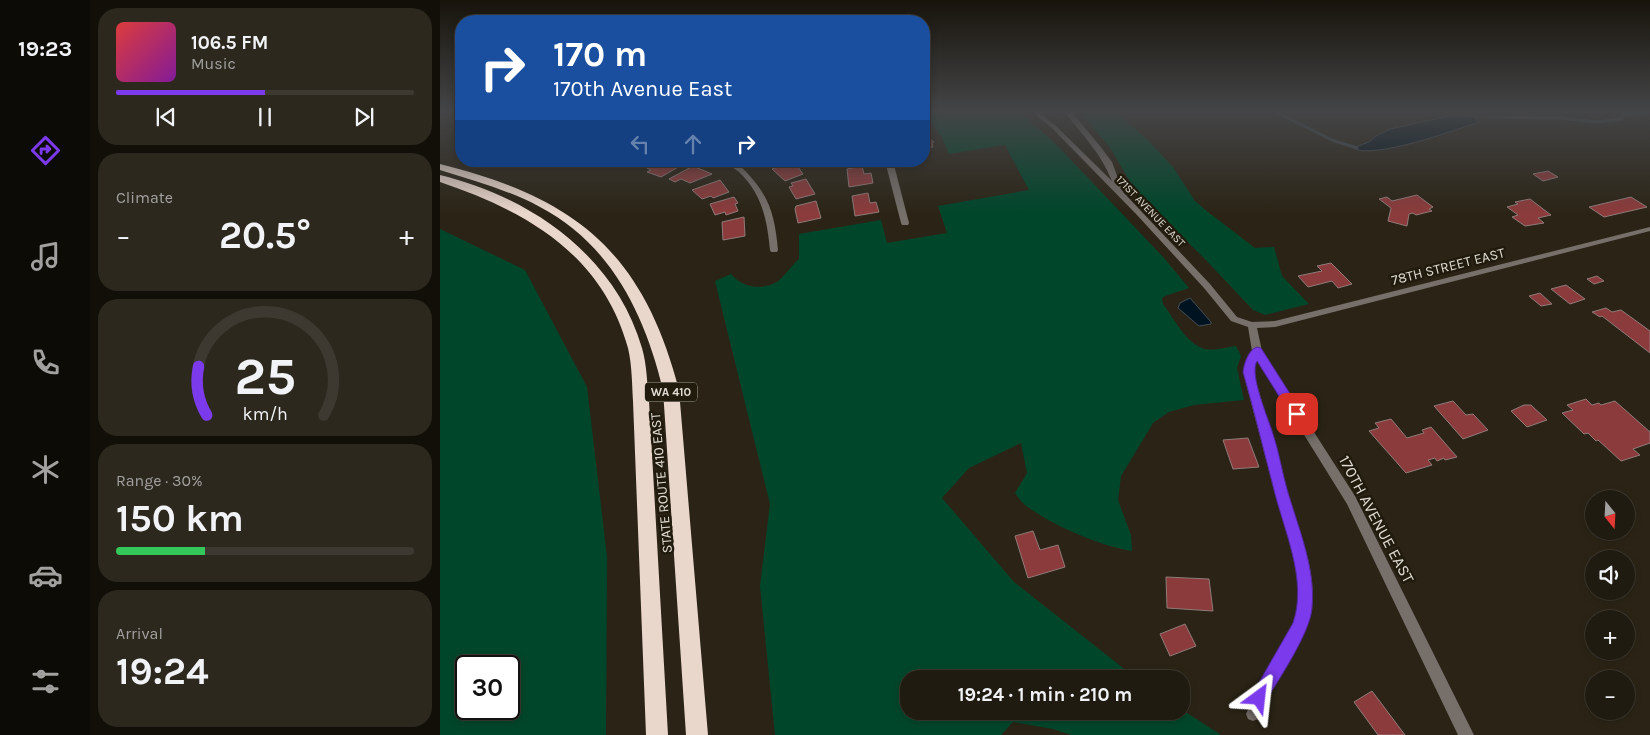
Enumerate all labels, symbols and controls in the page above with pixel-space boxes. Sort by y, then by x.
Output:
text: 106.5 FM [191,32,268,54]
text: 170 m [553,34,647,75]
icon: right [470,35,535,100]
text: 19:23 [18,36,72,62]
text: Music [191,54,236,73]
text: 170th Avenue East [553,76,732,102]
icon: previous [152,103,180,131]
icon: pause [251,103,279,131]
icon: next [350,103,378,131]
icon: left [626,130,654,158]
icon: ahead [679,130,707,158]
icon: right [732,130,760,158]
icon: directions [28,133,63,168]
street label: 171ST AVENUE EAST [1113,173,1188,250]
text: Climate [116,188,173,207]
text: 20.5° [219,213,311,258]
text: − [116,219,131,252]
text: + [399,219,414,252]
icon: music [28,239,63,274]
street label: 78TH STREET EAST [1390,244,1507,289]
icon: phone [28,345,63,380]
text: 25 [234,346,296,407]
road number: WA 410 [645,382,697,402]
pin [1276,393,1318,435]
icon: arrive [1283,400,1311,428]
text: km/h [242,404,288,425]
street label: STATE ROUTE 410 EAST [647,412,676,554]
icon: climate [28,452,63,487]
street label: 170TH AVENUE EAST [1335,452,1418,586]
text: Range · 30% [116,471,203,490]
north arrow [1585,490,1635,540]
map controls [1585,490,1635,720]
text: 150 km [116,496,244,541]
button: sound [1585,550,1635,600]
icon: car [28,558,63,593]
button: + [1585,610,1635,660]
text: Arrival [116,624,163,643]
text: 19:24 [116,649,209,694]
speed limit sign: 30 [455,655,520,720]
icon: filters [28,664,63,699]
button: − [1585,670,1635,720]
position arrow [1232,671,1284,723]
text: 19:24 · 1 min · 210 m [958,684,1132,706]

